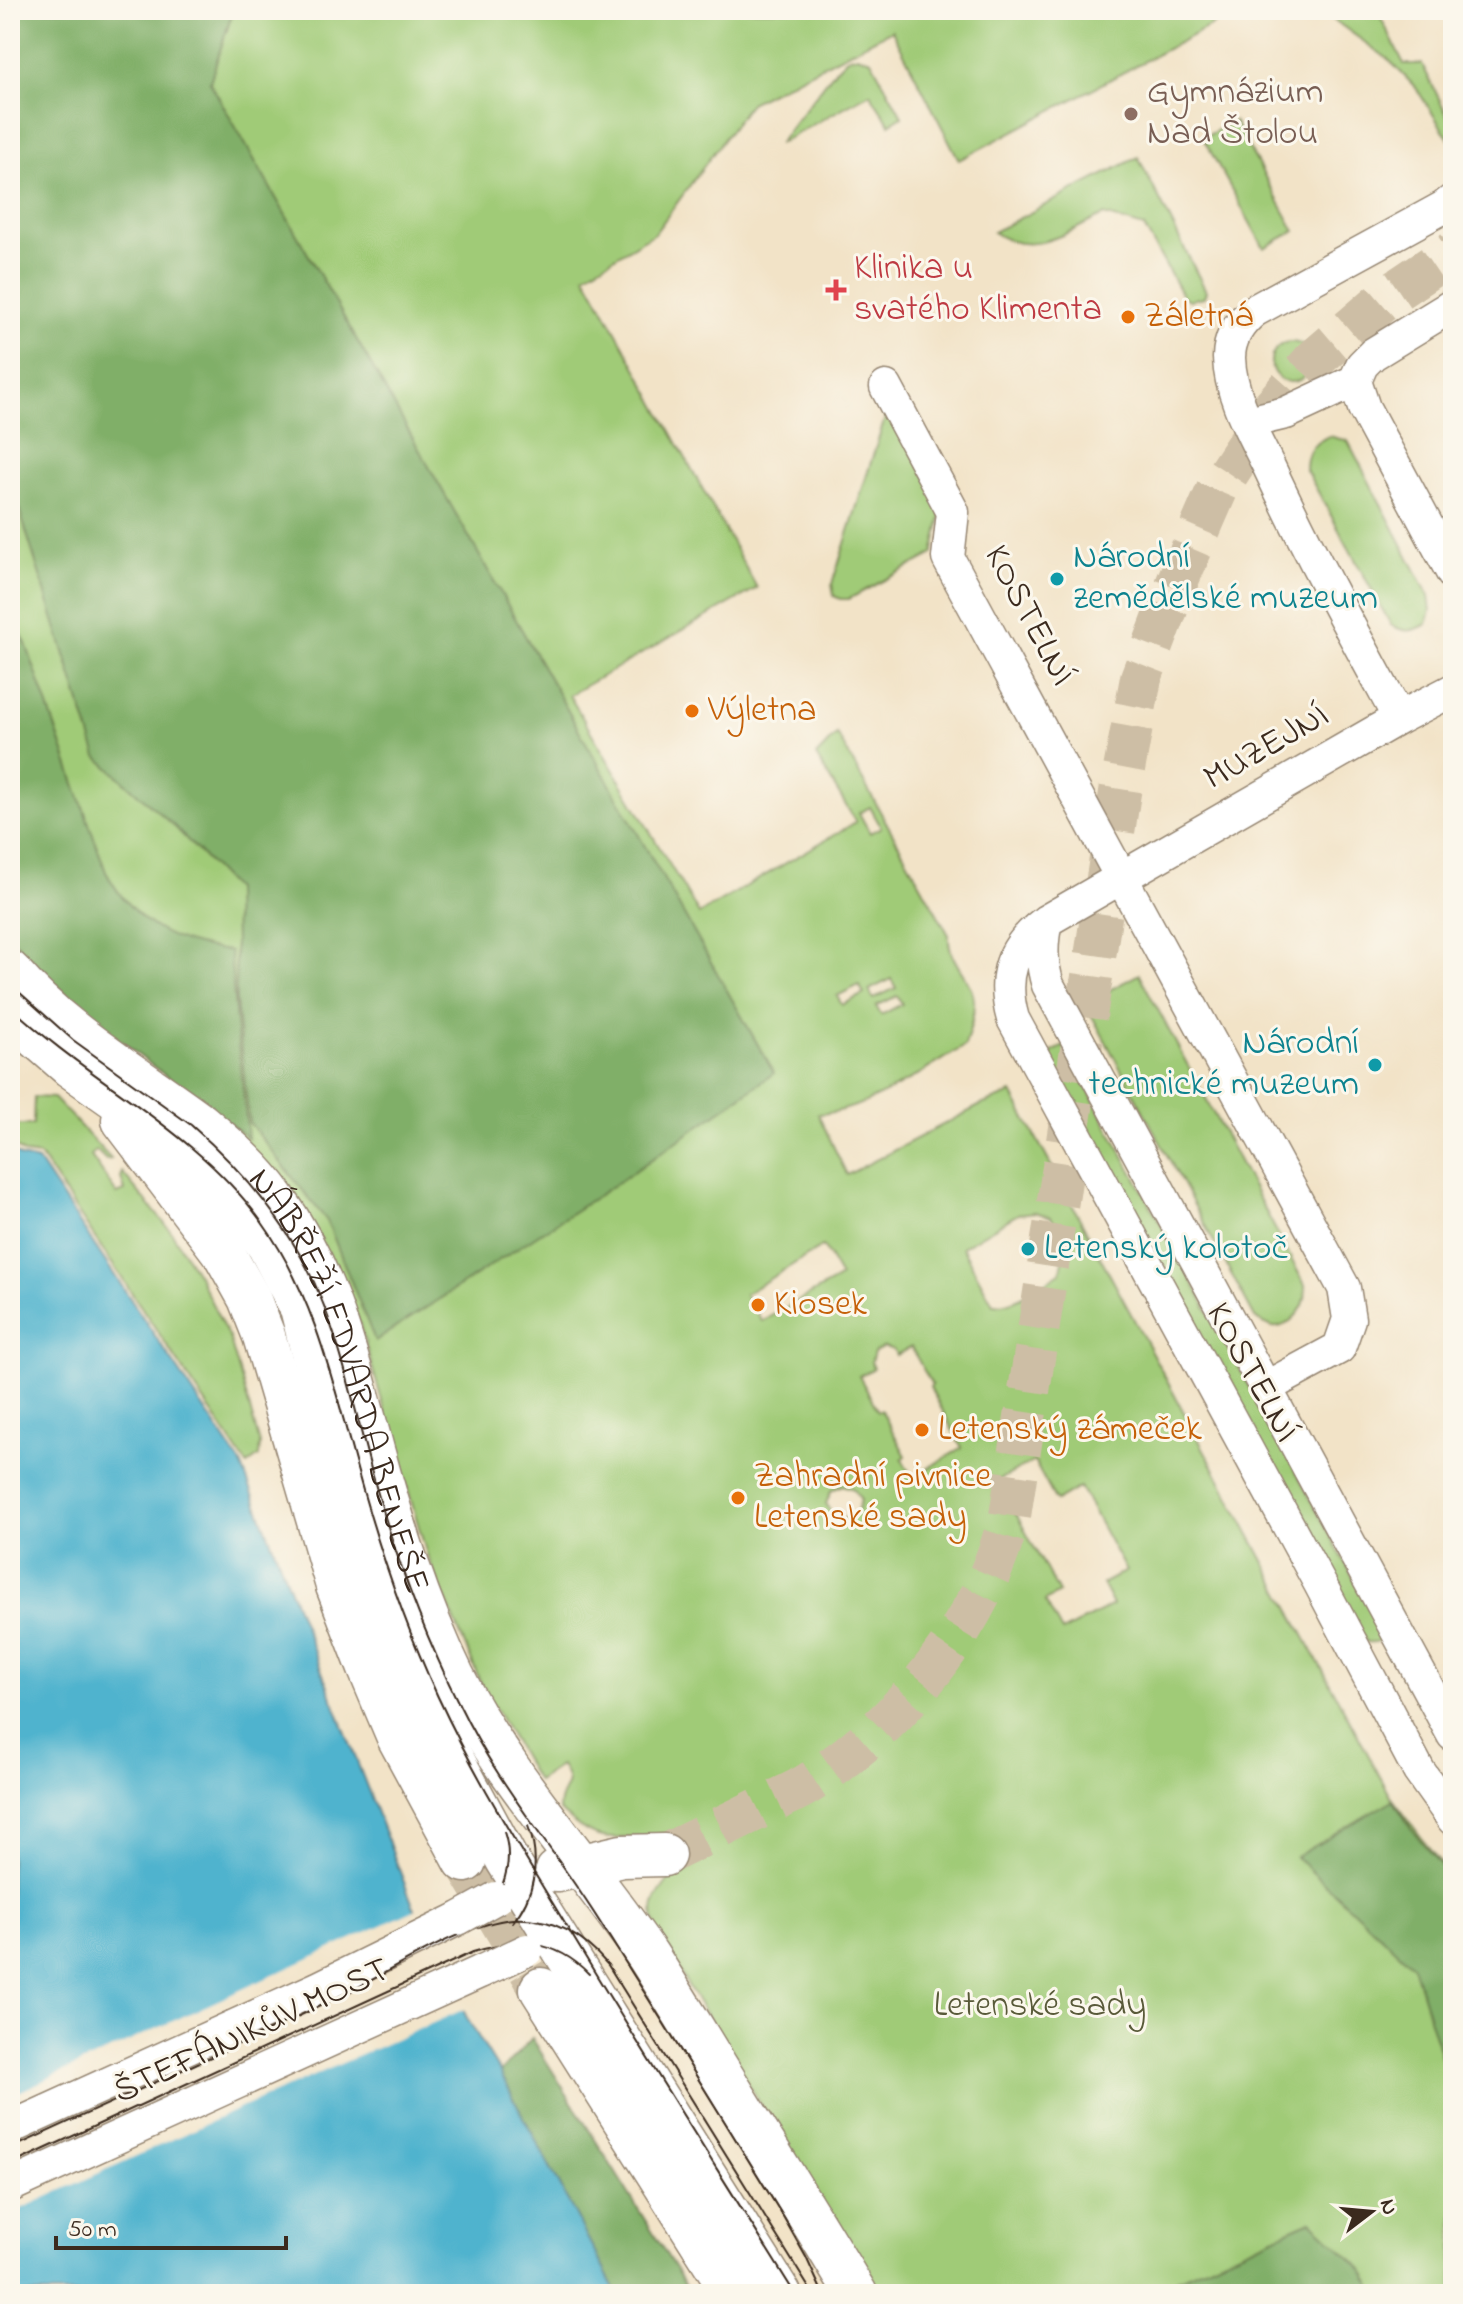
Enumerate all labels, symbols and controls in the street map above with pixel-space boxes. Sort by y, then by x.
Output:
place label: Gymnázium Nad Štolou [1147,67,1323,161]
marker: Gymnázium Nad Štolou [1122,105,1140,123]
place label: Klinika u svatého Klimenta [854,243,1102,337]
marker: Klinika u svatého Klimenta [825,279,847,301]
place label: Záletná [1144,291,1253,344]
marker: Záletná [1119,308,1137,326]
place label: Národní zemědělské muzeum [1073,532,1378,626]
street label: KOSTELNÍ [969,536,1087,696]
marker: Národní zemědělské muzeum [1048,570,1066,588]
place label: Výletna [707,685,816,738]
street label: MUZEJNÍ [1194,691,1340,805]
marker: Výletna [683,702,701,720]
place label: Národní technické muzeum [1089,1018,1359,1112]
marker: Národní technické muzeum [1366,1056,1384,1074]
street label: NÁBŘEŽÍ EDVARDA BENEŠE [234,1157,442,1601]
place label: Letenský kolotoč [1044,1223,1288,1276]
marker: Letenský kolotoč [1019,1240,1037,1258]
place label: Kiosek [774,1279,867,1332]
street label: KOSTELNÍ [1191,1293,1311,1453]
marker: Kiosek [749,1296,767,1314]
place label: Letenský zámeček [938,1404,1202,1457]
marker: Letenský zámeček [913,1421,931,1439]
place label: Zahradní pivnice Letenské sady [754,1451,992,1545]
marker: Zahradní pivnice Letenské sady [729,1489,747,1507]
street label: ŠTEFÁNIKŮV MOST [105,1945,399,2119]
park label: Letenské sady [934,1980,1146,2033]
north arrow [1331,2172,1411,2252]
text: N [1370,2196,1405,2219]
scale bar [56,2200,286,2250]
text: 50 m [68,2213,117,2248]

